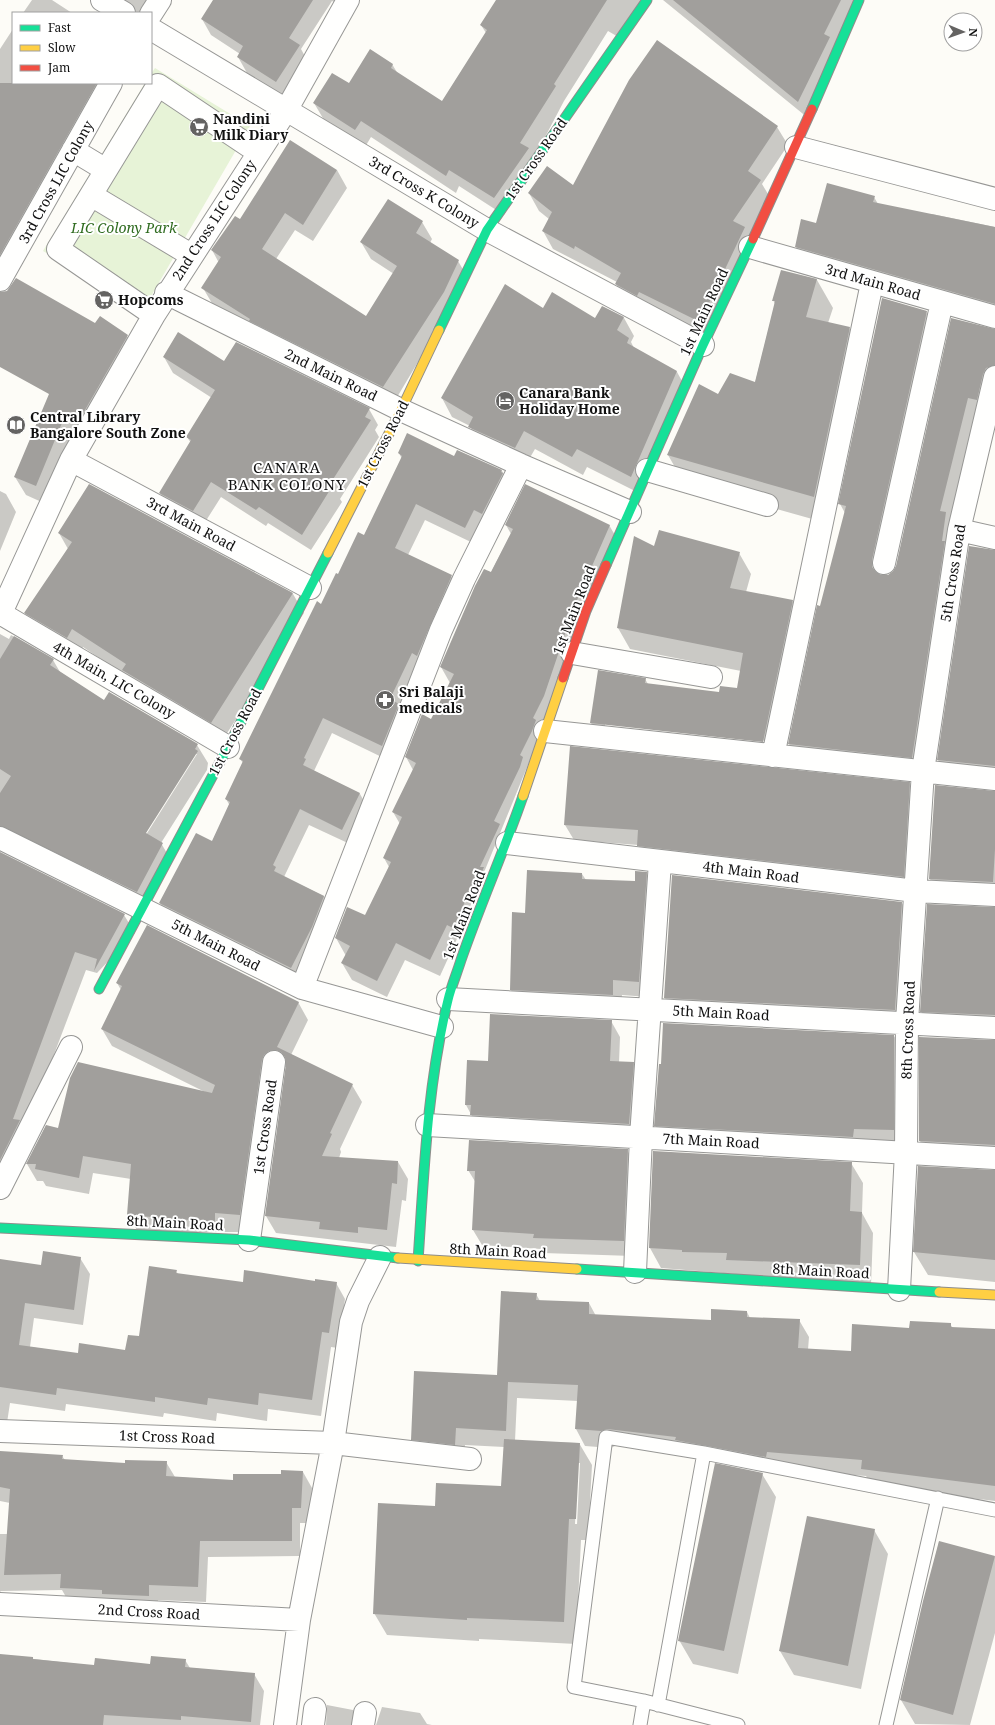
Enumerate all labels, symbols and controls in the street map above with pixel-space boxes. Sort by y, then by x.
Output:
legend [12,12,152,84]
north arrow [943,12,983,52]
text: Fast [48,19,71,36]
text: N [966,28,981,37]
text: Slow [48,39,76,56]
text: Jam [47,59,70,76]
place label: Nandini Milk Diary [213,109,289,144]
street label: 1st Cross Road [500,114,571,203]
supermarket icon: Nandini Milk Diary [188,116,210,138]
street label: 3rd Cross LIC Colony [14,117,97,247]
street label: 3rd Cross K Colony [366,151,483,232]
street label: 2nd Cross LIC Colony [167,156,260,284]
park label: LIC Colony Park [70,218,178,237]
street label: 3rd Main Road [823,259,924,304]
street label: 1st Main Road [675,265,732,359]
supermarket icon: Hopcoms [93,289,115,311]
place label: Hopcoms [118,290,184,309]
street label: 2nd Main Road [282,344,381,405]
place label: Canara Bank Holiday Home [519,383,620,418]
hotel icon: Canara Bank Holiday Home [494,390,516,412]
street label: 1st Cross Road [352,396,413,491]
place label: Central Library Bangalore South Zone [30,407,186,442]
library icon: Central Library Bangalore South Zone [5,414,27,436]
district label: CANARA BANK COLONY [228,457,346,494]
street label: 3rd Main Road [143,492,240,555]
street label: 5th Cross Road [935,522,970,623]
street label: 1st Main Road [548,562,599,657]
street label: 4th Main, LIC Colony [49,637,179,723]
place label: Sri Balaji medicals [399,682,464,717]
street label: 1st Cross Road [204,685,266,779]
pharmacy icon: Sri Balaji medicals [374,689,396,711]
street label: 4th Main Road [702,856,801,887]
street label: 1st Main Road [438,867,489,962]
street label: 5th Main Road [169,914,264,975]
street label: 8th Cross Road [896,980,919,1080]
street label: 5th Main Road [672,1000,770,1025]
street label: 1st Cross Road [248,1078,281,1176]
street label: 7th Main Road [662,1128,760,1153]
street label: 8th Main Road [126,1210,224,1235]
street label: 8th Main Road [449,1238,547,1263]
street label: 8th Main Road [772,1258,870,1283]
street label: 1st Cross Road [119,1425,216,1448]
street label: 2nd Cross Road [97,1599,201,1624]

